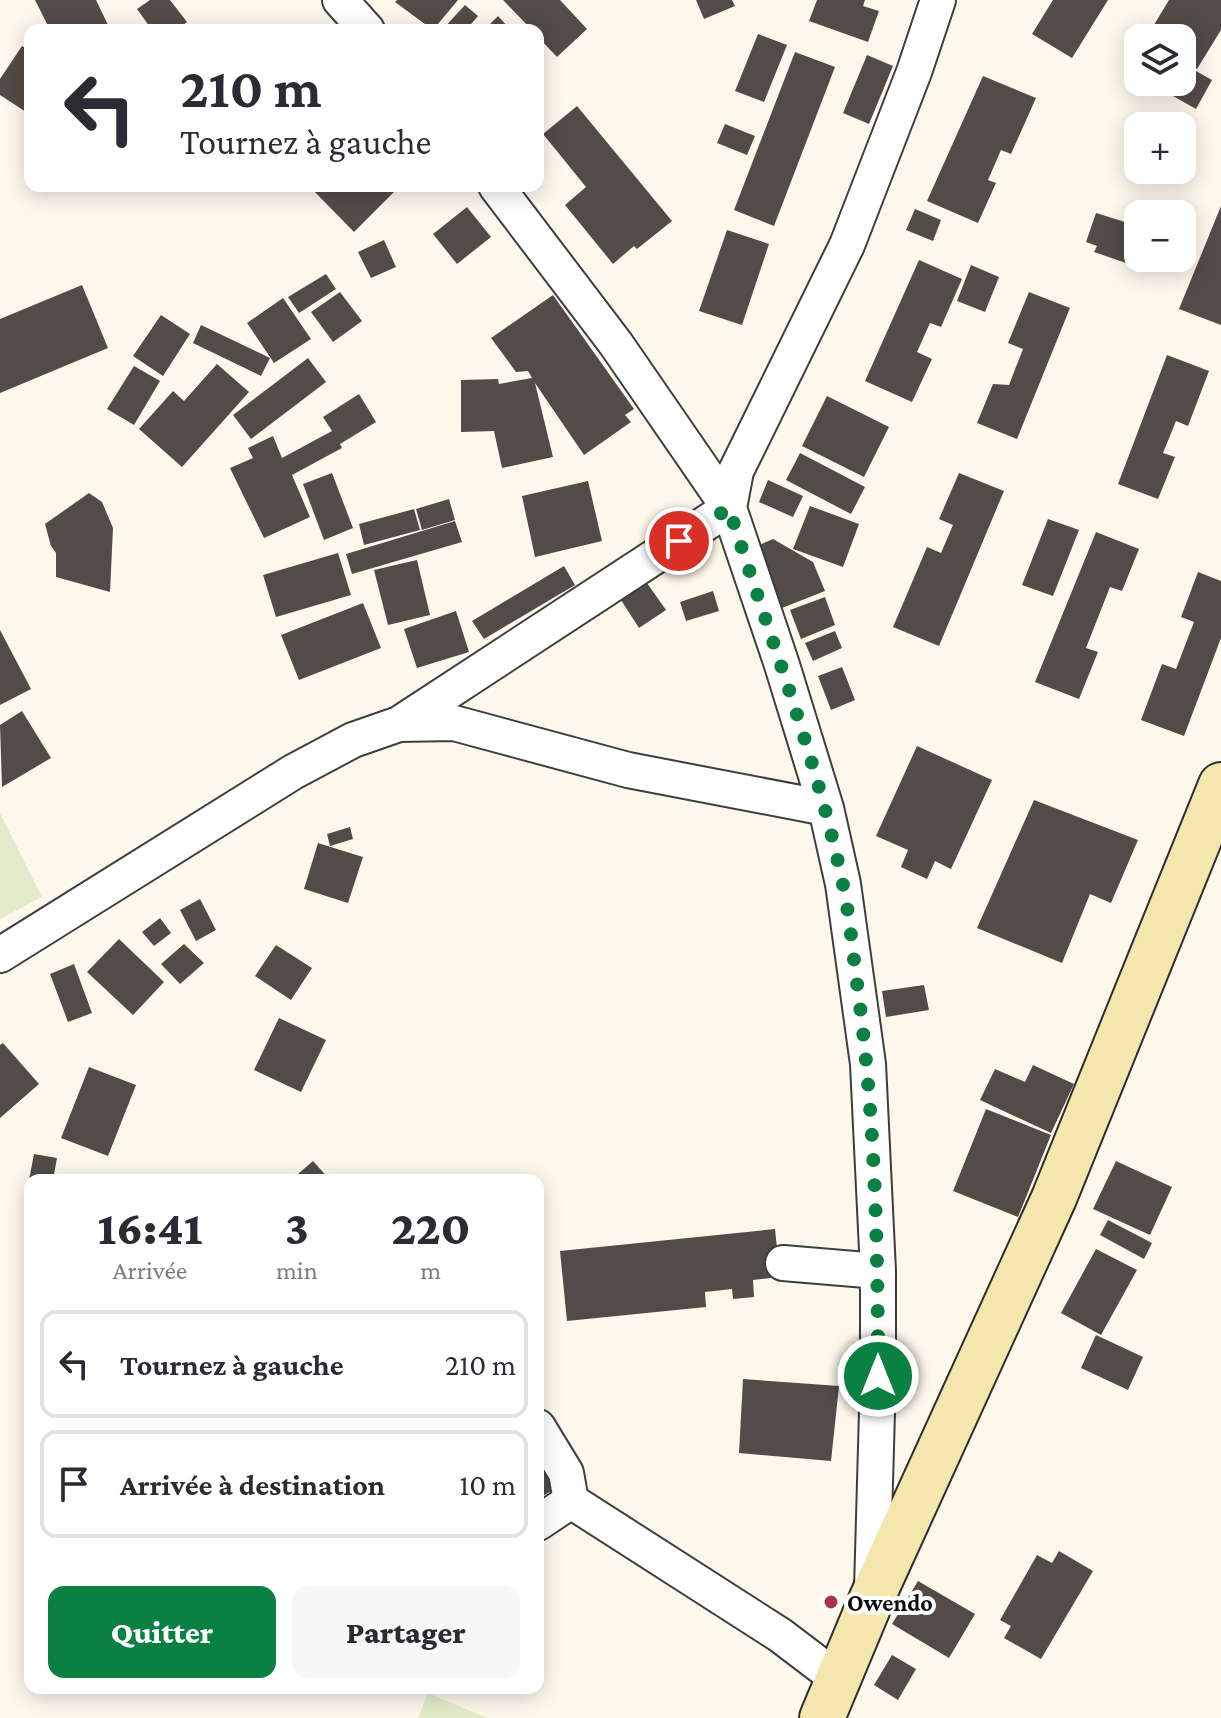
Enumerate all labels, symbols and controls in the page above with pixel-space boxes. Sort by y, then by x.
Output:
map controls [1124,24,1196,272]
button: layers [1124,24,1196,96]
icon: left [48,56,152,160]
text: 210 m [180,57,322,119]
button: + [1124,112,1196,184]
text: Tournez à gauche [180,122,431,162]
button: − [1124,200,1196,272]
pin [645,507,713,575]
icon: arrive [657,519,701,563]
text: 16:41 [97,1201,203,1254]
text: 3 [285,1201,309,1254]
text: 220 [391,1201,471,1254]
text: Arrivée [113,1256,187,1285]
text: min [276,1256,318,1285]
text: m [420,1256,441,1285]
position arrow [836,1334,920,1418]
icon: left [52,1342,96,1386]
text: Tournez à gauche [120,1348,344,1381]
text: 210 m [445,1348,516,1381]
icon: arrive [52,1462,96,1506]
text: Arrivée à destination [120,1468,385,1501]
text: 10 m [459,1468,516,1501]
button: Quitter [48,1586,276,1678]
button: Partager [292,1586,520,1678]
place label: Owendo [847,1589,933,1616]
marker: Owendo [822,1593,840,1611]

